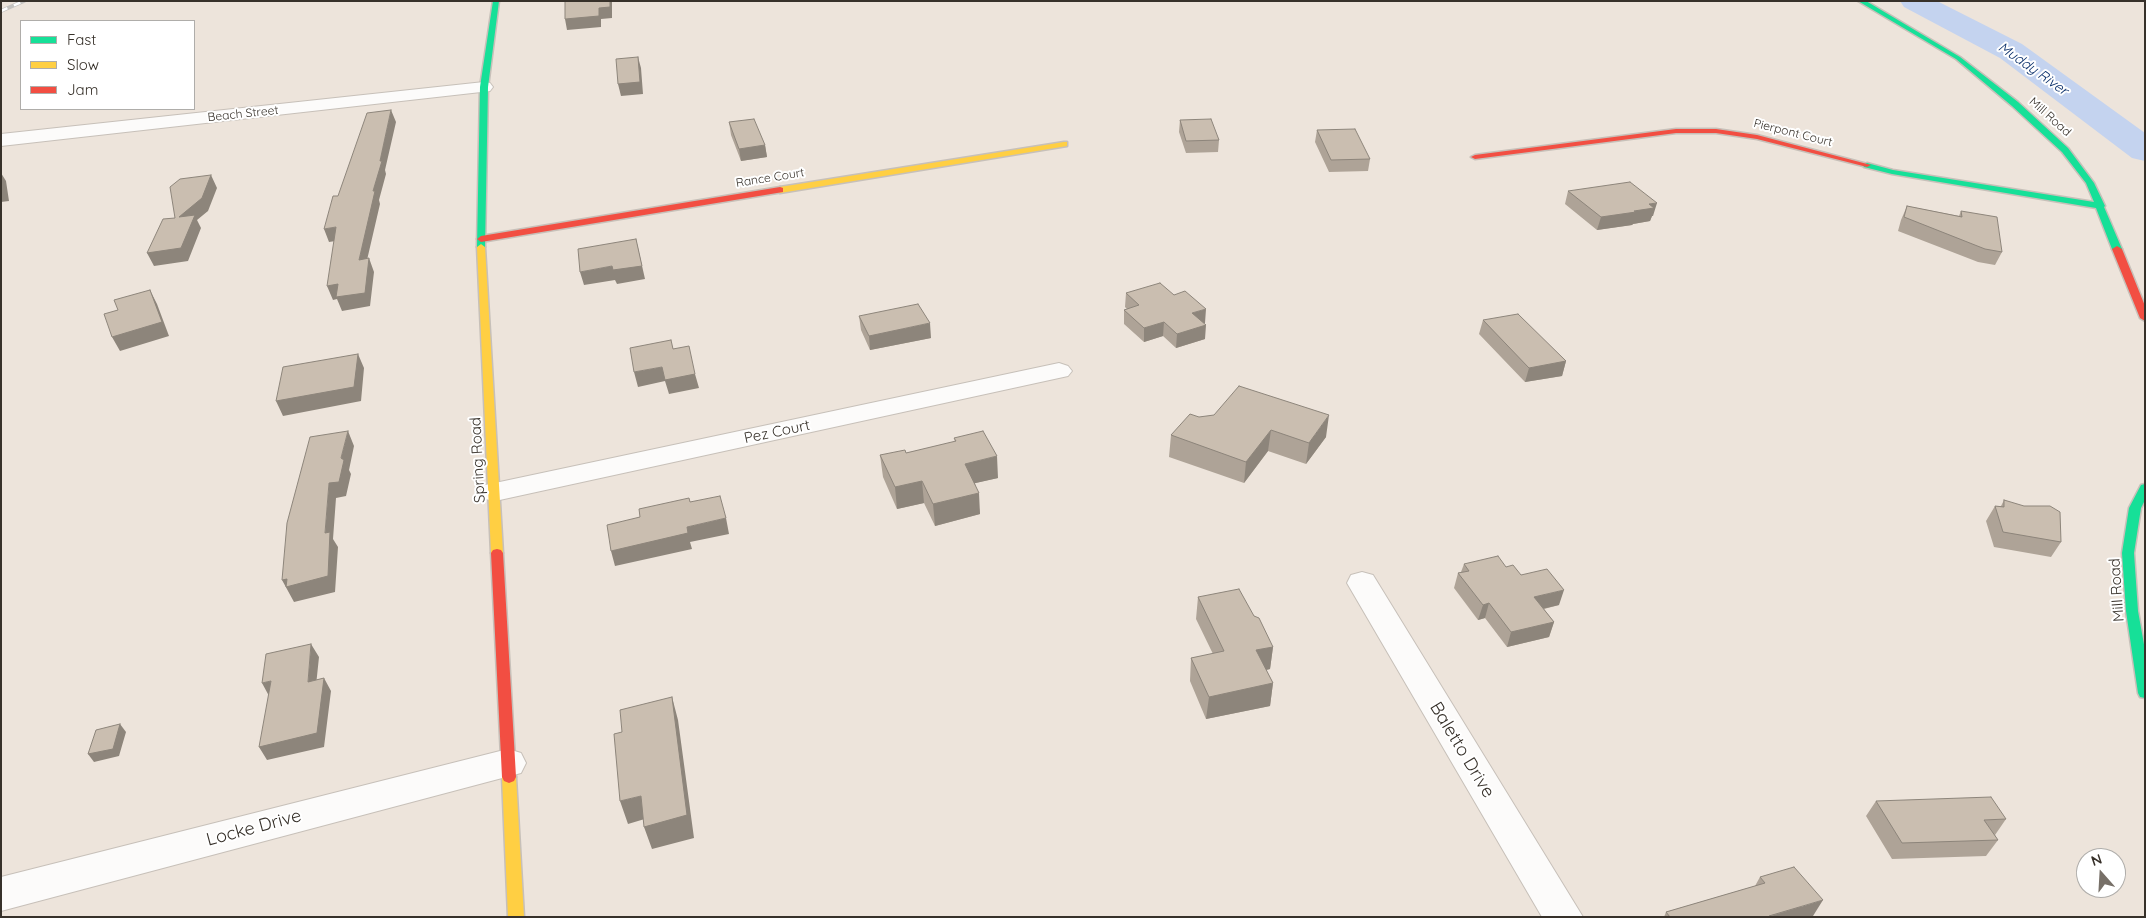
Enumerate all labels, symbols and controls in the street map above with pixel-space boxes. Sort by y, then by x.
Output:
legend [20,20,195,110]
text: Fast [67,30,96,49]
water label: Muddy River [1995,39,2071,99]
text: Slow [67,55,99,74]
text: Jam [67,80,98,99]
street label: Mill Road [2026,95,2074,139]
street label: Beach Street [207,103,279,125]
street label: Pierpont Court [1752,116,1834,150]
street label: Rance Court [735,165,805,191]
street label: Pez Court [742,416,812,448]
street label: Spring Road [467,417,489,503]
street label: Mill Road [2106,558,2128,622]
street label: Baletto Drive [1425,698,1499,802]
street label: Locke Drive [204,805,304,851]
north arrow [2076,848,2126,898]
text: N [2089,850,2104,870]

